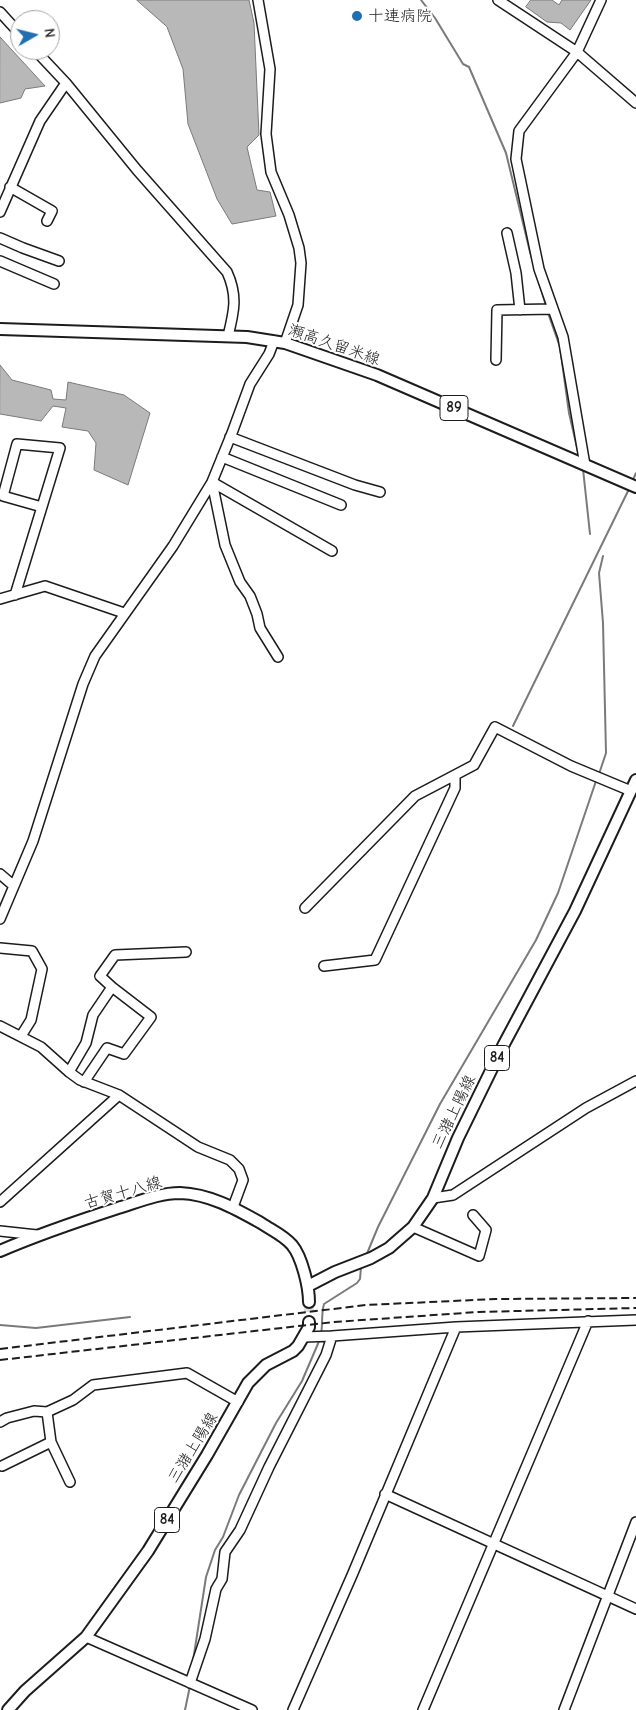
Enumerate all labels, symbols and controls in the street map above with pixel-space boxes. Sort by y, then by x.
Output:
place label: 十連病院 [368,6,432,26]
marker: 十連病院 [350,9,364,23]
north arrow [10,10,60,60]
text: N [40,27,58,39]
street label: 瀬高久留米線 [285,320,383,370]
road number: 89 [440,396,468,420]
road number: 84 [484,1046,510,1070]
street label: 三潴上陽線 [428,1072,480,1152]
street label: 古賀十八線 [82,1173,164,1213]
street label: 三潴上陽線 [164,1409,222,1487]
road number: 84 [154,1508,180,1532]

